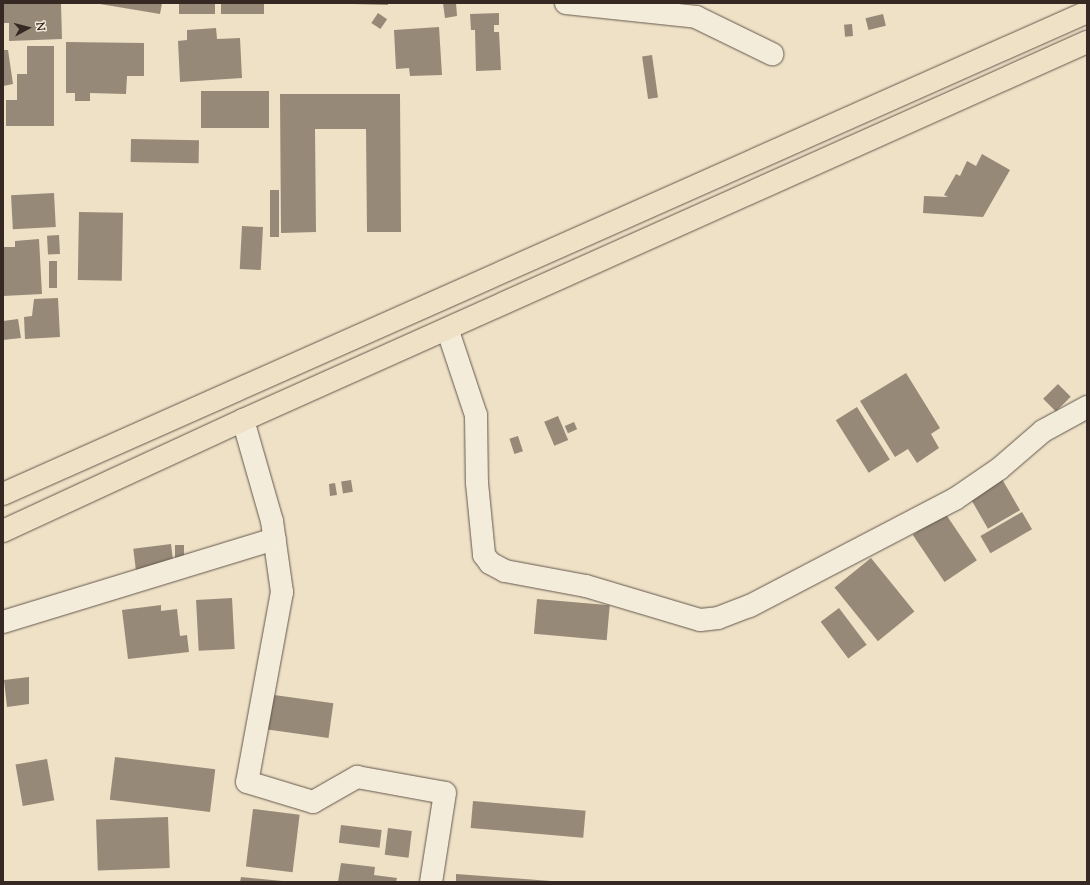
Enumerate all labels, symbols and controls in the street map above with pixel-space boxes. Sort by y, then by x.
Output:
north arrow [8,8,48,48]
text: N [31,21,48,32]

